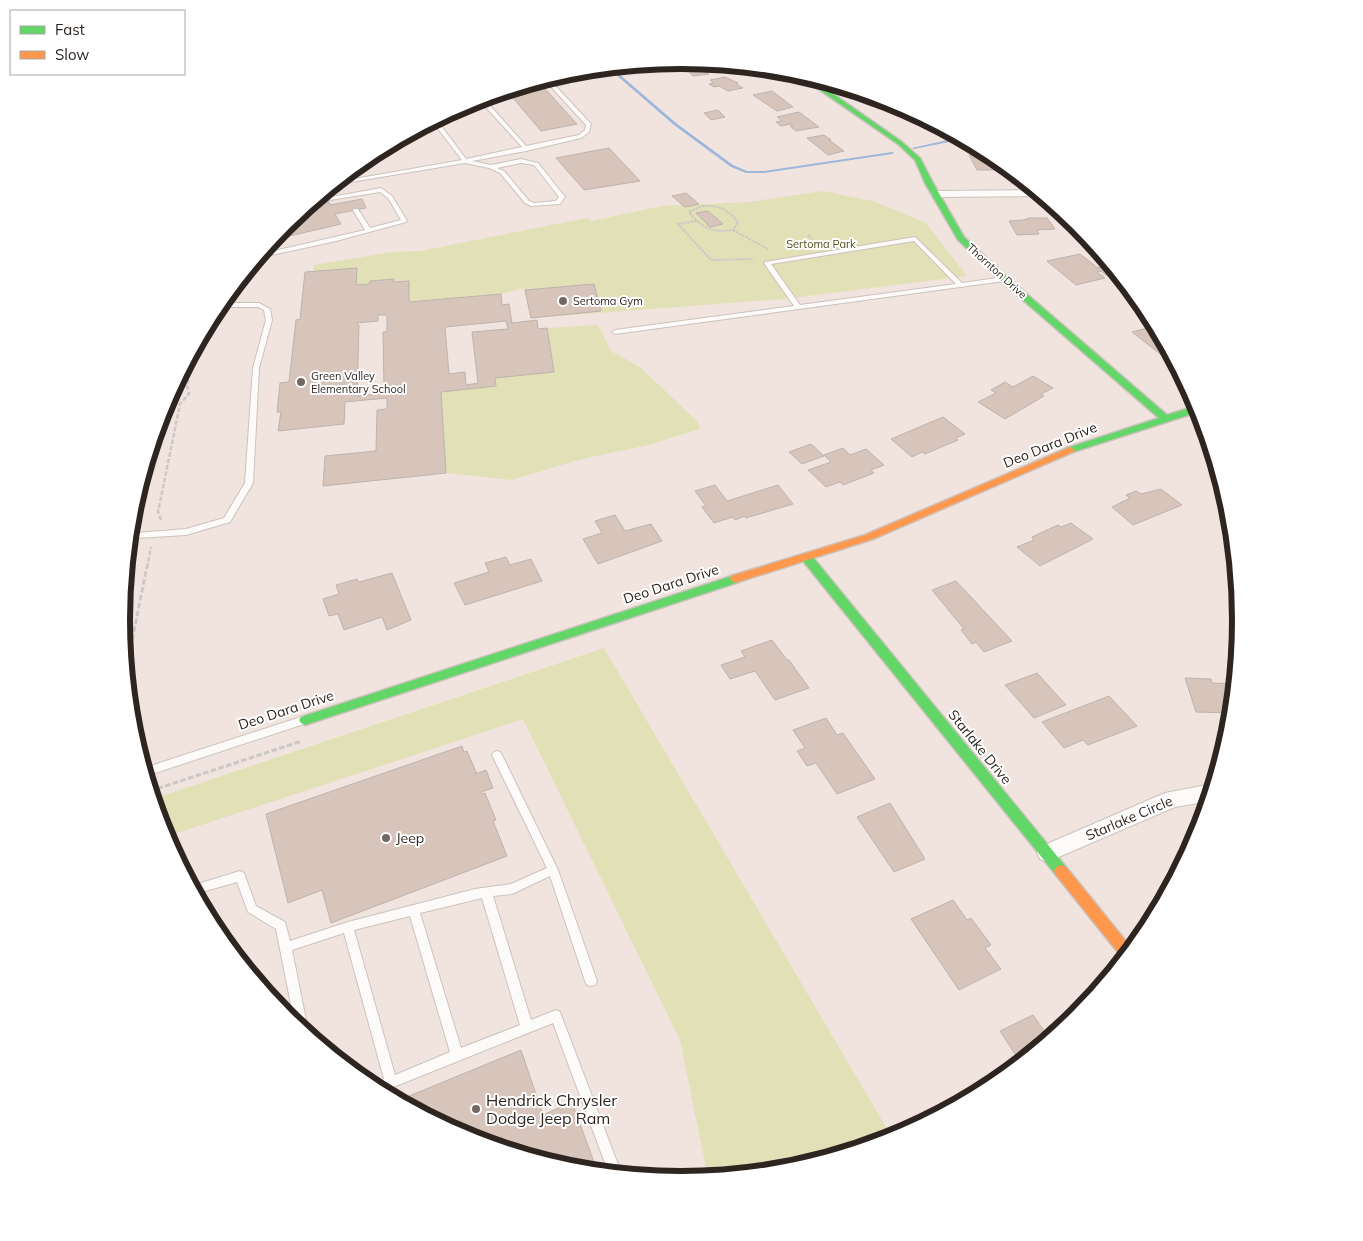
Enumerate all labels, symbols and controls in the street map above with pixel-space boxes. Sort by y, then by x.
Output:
legend [10,10,185,75]
text: Fast [55,20,85,39]
text: Slow [55,45,89,64]
park label: Sertoma Park [786,237,856,251]
street label: Thornton Drive [964,240,1030,302]
place label: Sertoma Gym [573,294,643,308]
marker: Sertoma Gym [557,295,569,307]
place label: Green Valley Elementary School [311,369,406,396]
marker: Green Valley Elementary School [295,376,307,388]
street label: Deo Dara Drive [1001,418,1099,472]
street label: Deo Dara Drive [621,560,721,608]
street label: Deo Dara Drive [236,686,336,734]
street label: Starlake Drive [944,706,1016,788]
street label: Starlake Circle [1083,792,1175,844]
place label: Jeep [396,829,424,847]
marker: Jeep [380,832,392,844]
place label: Hendrick Chrysler Dodge Jeep Ram [486,1090,617,1128]
marker: Hendrick Chrysler Dodge Jeep Ram [470,1103,482,1115]

